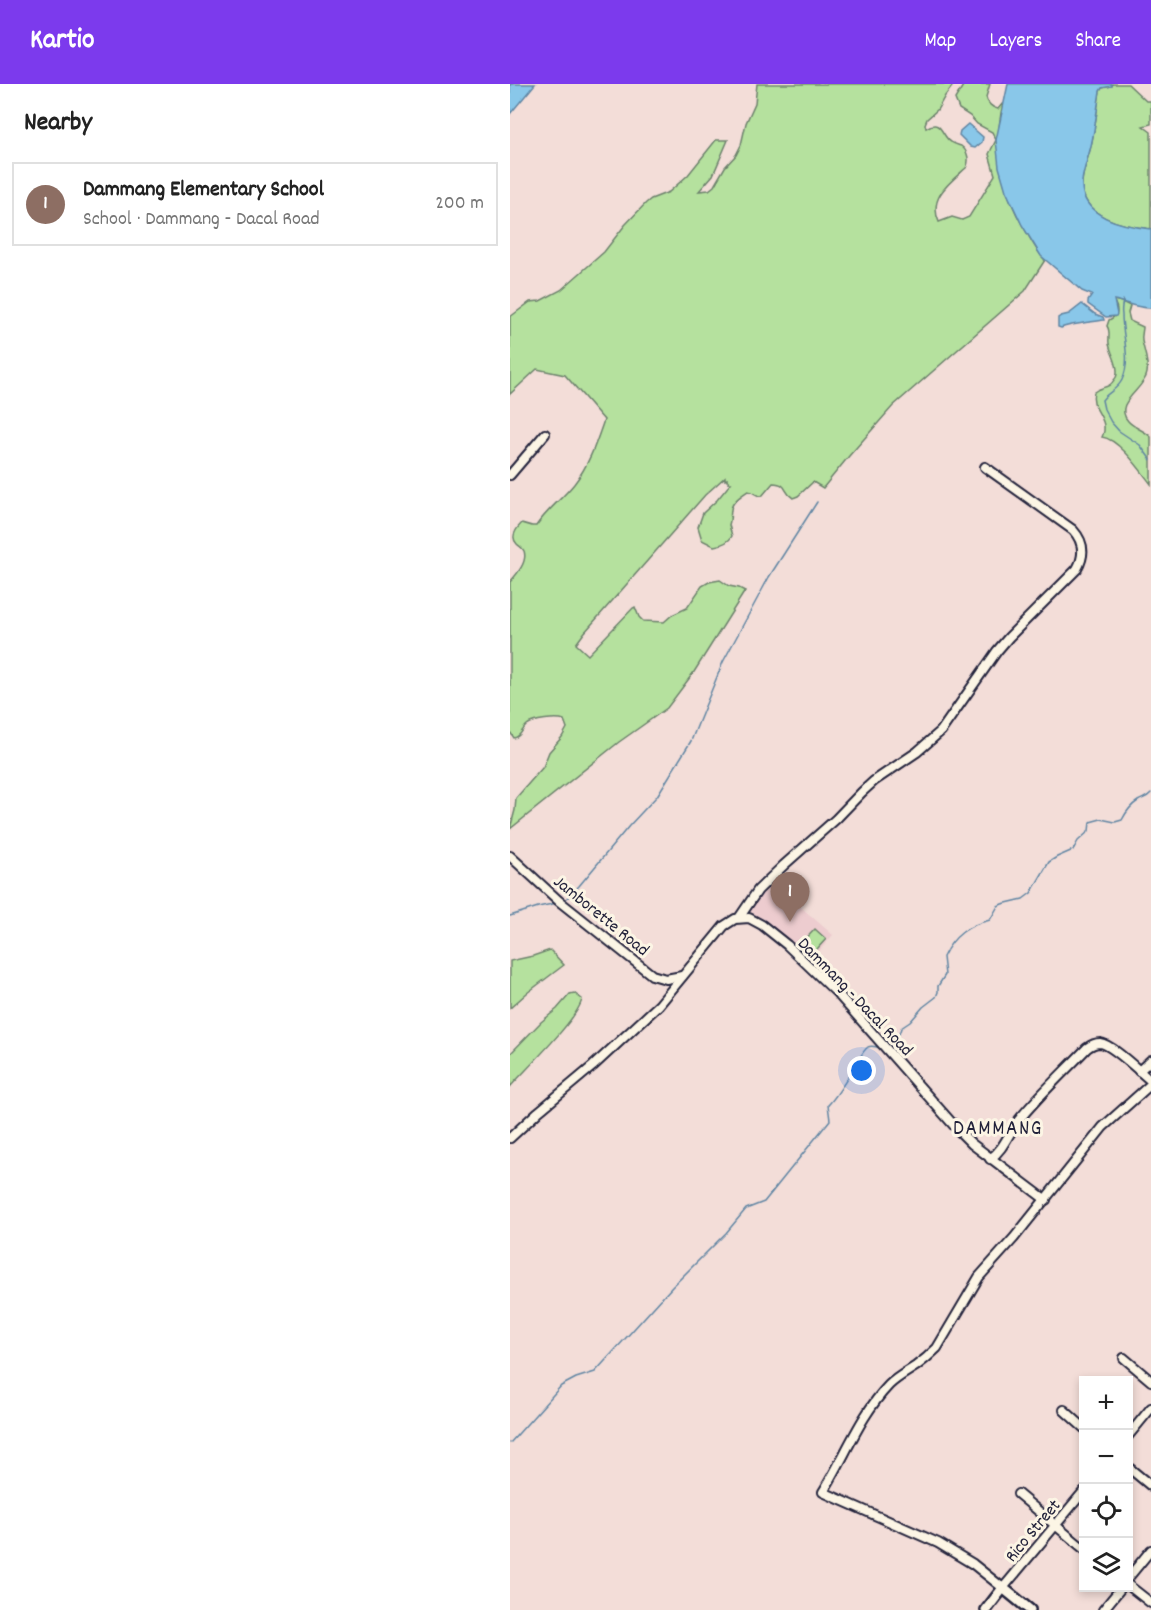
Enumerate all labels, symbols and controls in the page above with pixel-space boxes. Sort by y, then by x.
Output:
text: Kartio [30,22,94,62]
text: Map [925,27,956,57]
text: Layers [989,27,1042,57]
text: Share [1075,27,1121,57]
text: Nearby [24,105,92,142]
text: Dammang Elementary School [83,175,324,206]
text: 1 [43,190,48,218]
text: 200 m [435,190,484,218]
text: School · Dammang - Dacal Road [83,206,320,234]
street label: Jamborette Road [547,870,654,963]
pin: 1 [770,872,810,922]
street label: Dammang - Dacal Road [791,933,918,1063]
your location [847,1056,876,1085]
district label: DAMMANG [953,1115,1043,1145]
map controls [1079,1376,1133,1592]
button: + [1079,1376,1133,1430]
button: − [1079,1430,1133,1484]
button: locate [1079,1484,1133,1538]
street label: Rico Street [1000,1495,1068,1568]
button: layers [1079,1538,1133,1592]

